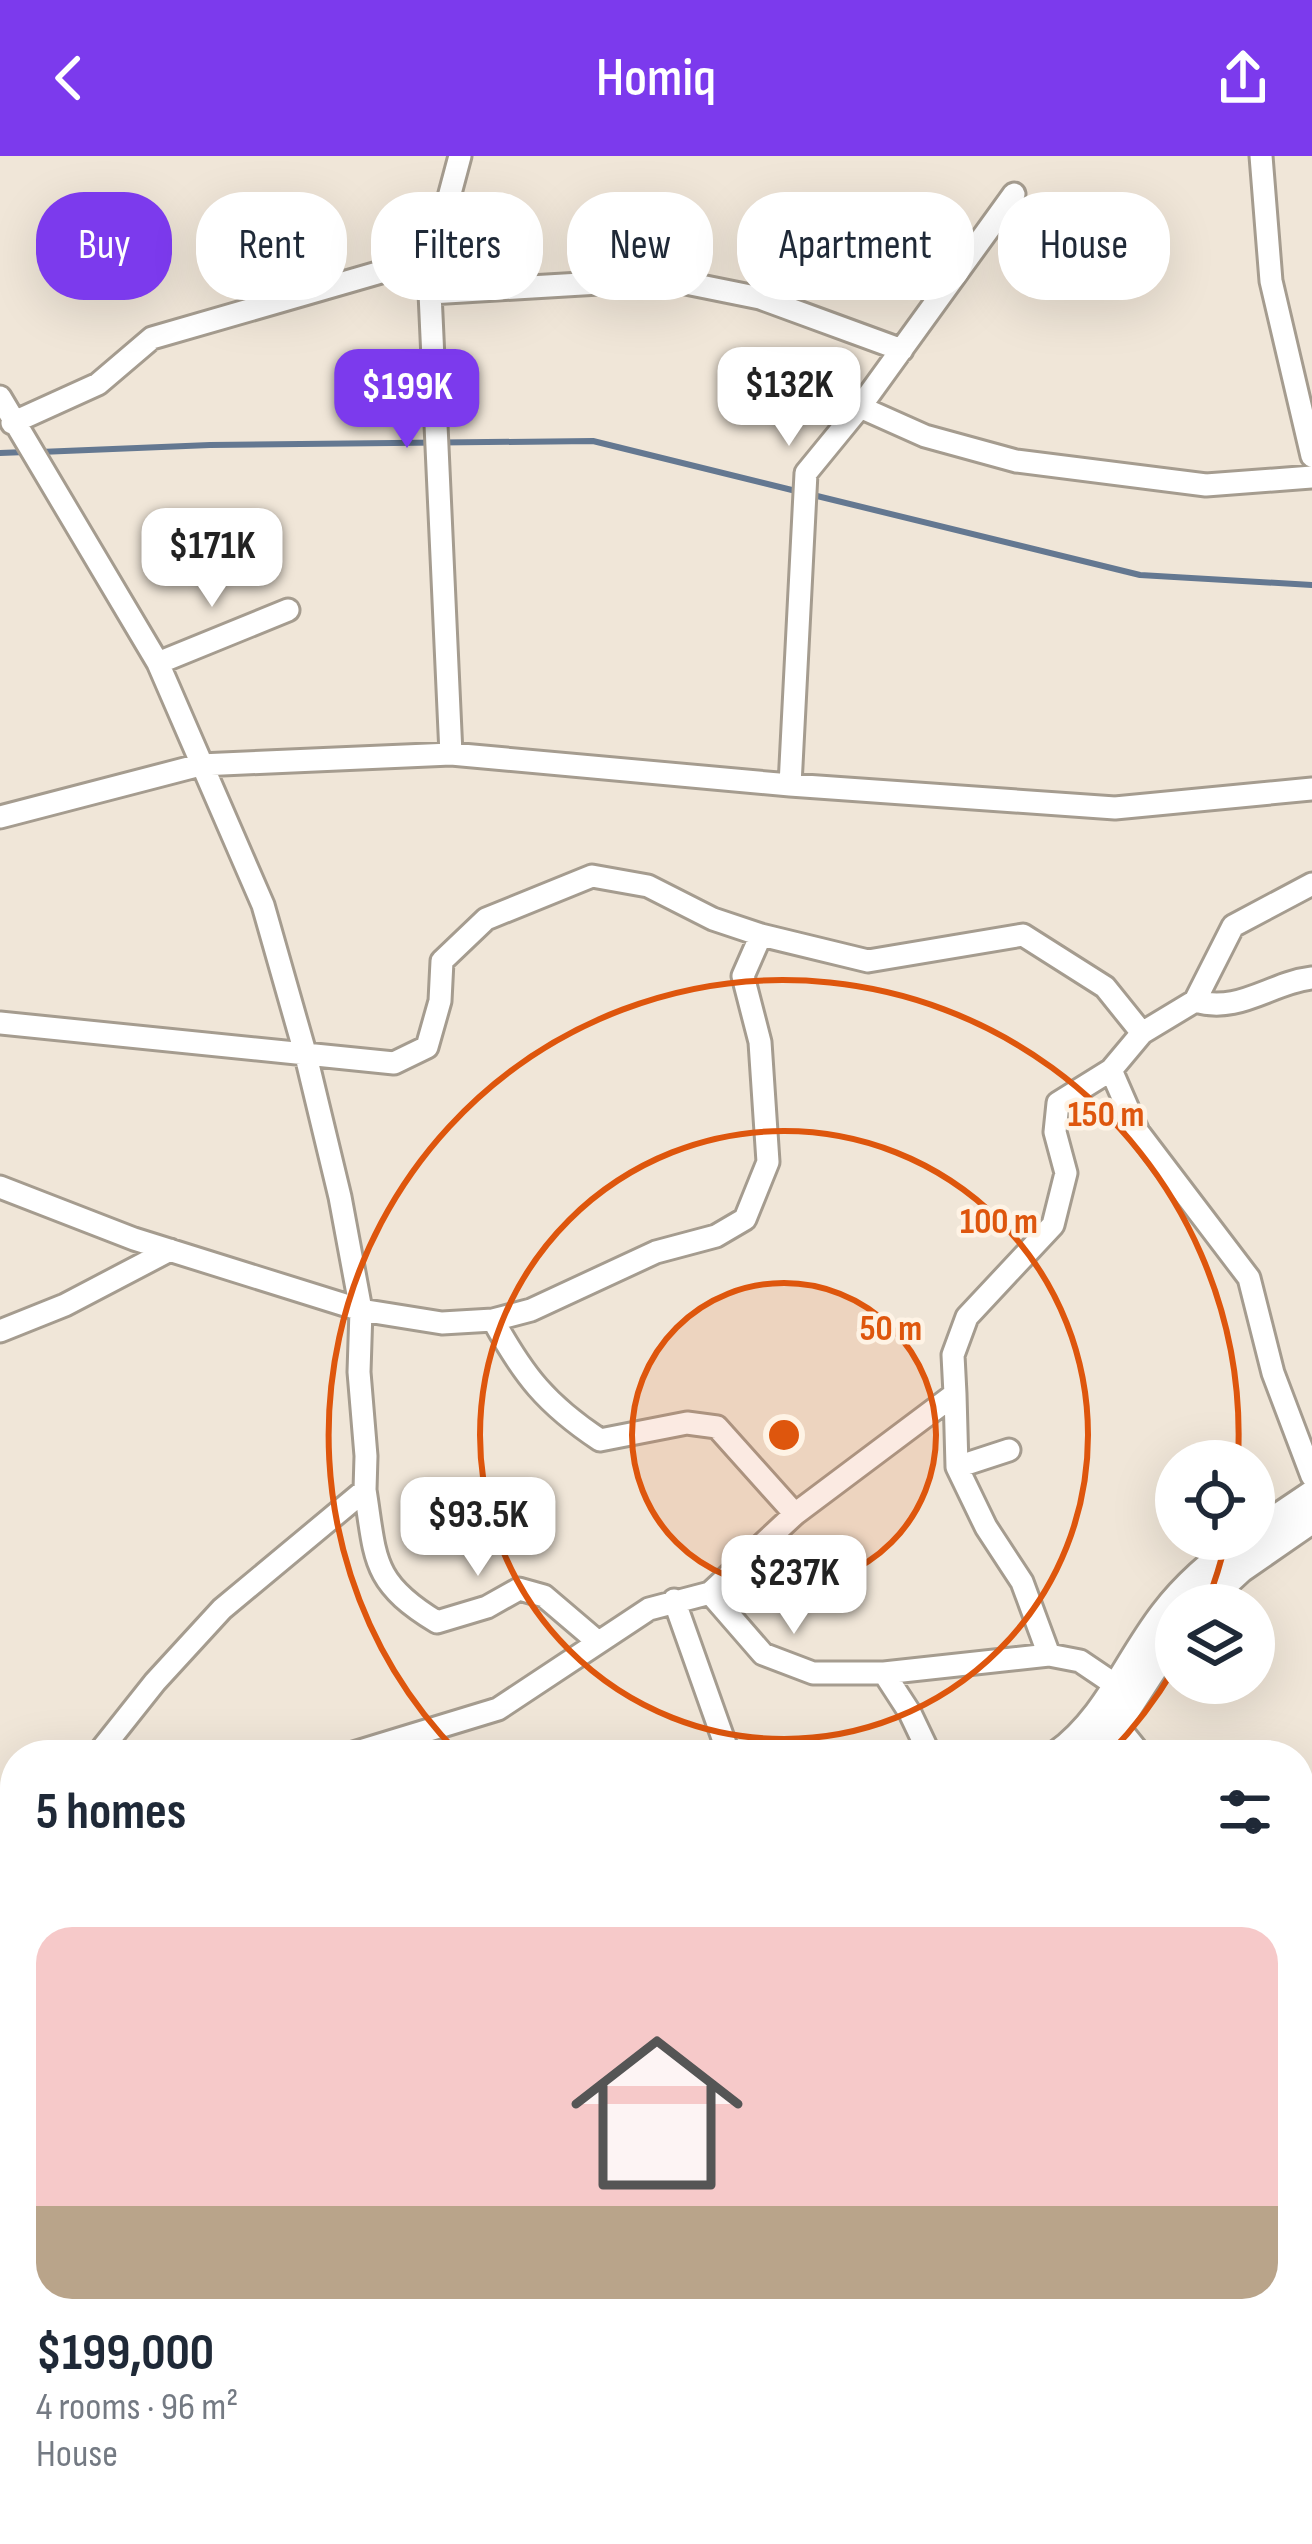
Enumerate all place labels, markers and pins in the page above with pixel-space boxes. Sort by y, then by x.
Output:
pin: $132K [705,347,873,449]
pin: $199K [323,349,491,451]
pin: $171K [128,508,296,610]
centre of rings [763,1414,805,1456]
pin: $93.5K [380,1477,576,1579]
pin: $237K [710,1535,878,1637]

